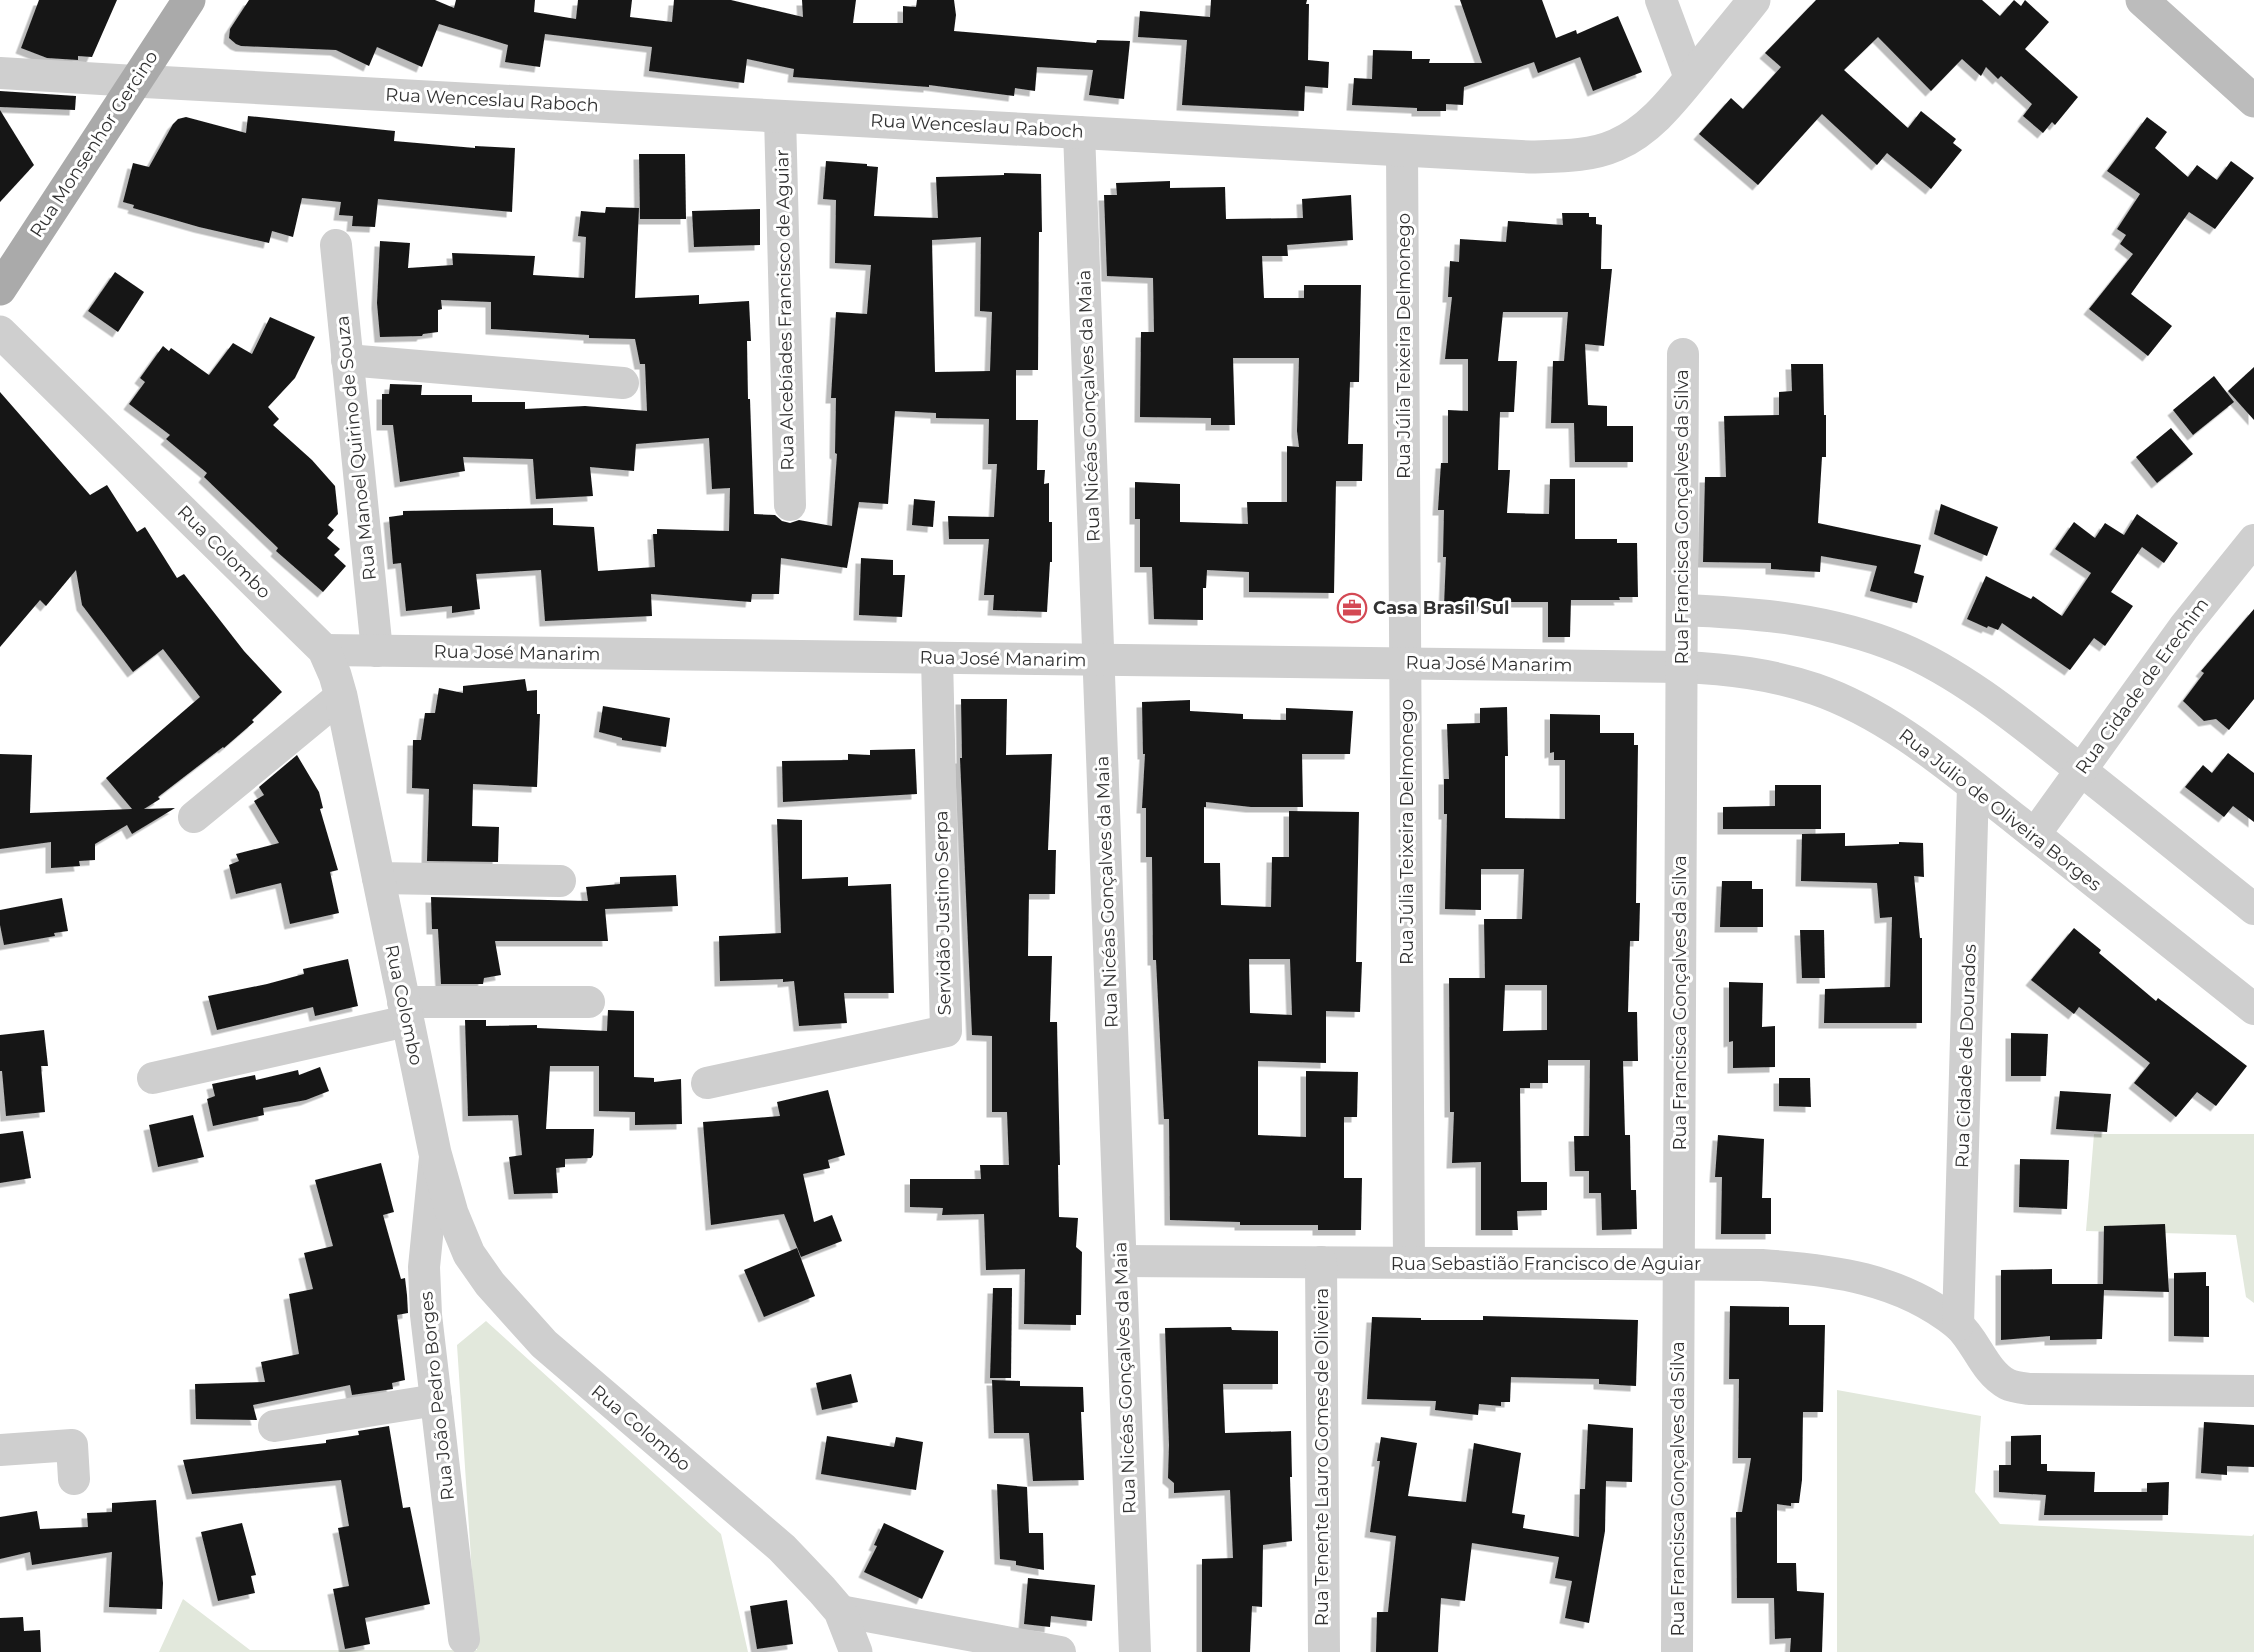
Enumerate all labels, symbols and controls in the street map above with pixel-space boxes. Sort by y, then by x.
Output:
street label: Rua Monsenhor Gercino [25,46,163,242]
street label: Rua Wenceslau Raboch [385,83,599,117]
street label: Rua Wenceslau Raboch [870,109,1084,143]
street label: Rua Alcebíades Francisco de Aguiar [771,149,799,471]
street label: Rua Júlia Teixeira Delmonego [1393,213,1415,479]
street label: Rua Nicéas Gonçalves da Maia [1073,270,1105,542]
street label: Rua Manoel Quirino de Souza [331,314,381,582]
street label: Rua Francisca Gonçalves da Silva [1671,369,1693,665]
street label: Rua Colombo [173,501,275,603]
office icon: Casa Brasil Sul [1336,592,1368,624]
street label: Rua Cidade de Erechim [2071,594,2213,778]
place label: Casa Brasil Sul [1373,597,1510,619]
street label: Rua José Manarim [433,641,601,665]
street label: Rua José Manarim [919,647,1087,671]
street label: Rua José Manarim [1405,652,1573,676]
street label: Rua Júlia Teixeira Delmonego [1396,699,1418,965]
street label: Rua Júlio de Oliveira Borges [1894,724,2106,896]
street label: Rua Nicéas Gonçalves da Maia [1091,756,1123,1028]
street label: Servidão Justino Serpa [930,810,956,1016]
street label: Rua Francisca Gonçalves da Silva [1669,855,1691,1151]
street label: Rua Colombo [380,943,428,1067]
street label: Rua Cidade de Dourados [1951,943,1981,1168]
street label: Rua Nicéas Gonçalves da Maia [1109,1242,1141,1514]
street label: Rua Sebastião Francisco de Aguiar [1391,1253,1701,1275]
street label: Rua Tenente Lauro Gomes de Oliveira [1311,1288,1333,1626]
street label: Rua João Pedro Borges [415,1290,459,1502]
street label: Rua Francisca Gonçalves da Silva [1667,1341,1689,1637]
street label: Rua Colombo [587,1380,695,1476]

